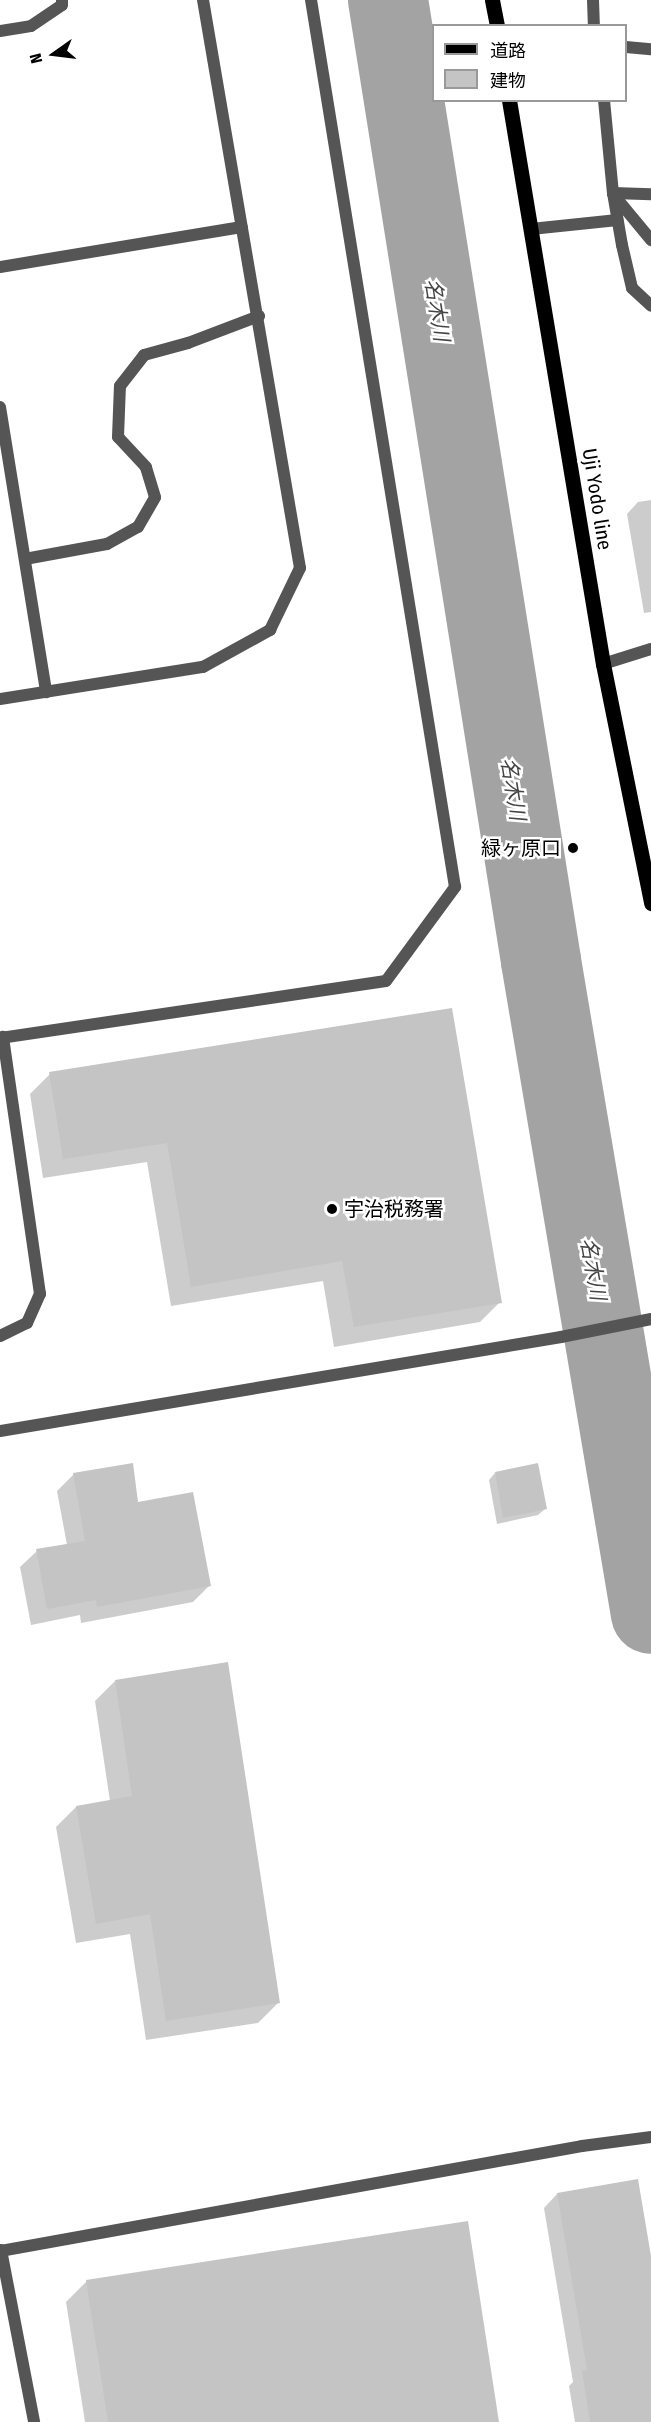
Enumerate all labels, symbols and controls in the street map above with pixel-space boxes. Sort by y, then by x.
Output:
north arrow [24,24,84,84]
legend [432,24,627,102]
text: 道路 [490,40,526,62]
text: N [26,52,46,65]
text: 建物 [490,70,526,92]
water label: 名木川 [420,277,454,343]
street label: Uji Yodo line [577,446,617,552]
water label: 名木川 [496,756,530,822]
place label: 緑ヶ原口 [481,836,561,860]
marker: 緑ヶ原口 [566,841,580,855]
place label: 宇治税務署 [344,1197,444,1221]
marker: 宇治税務署 [325,1202,339,1216]
water label: 名木川 [575,1236,611,1302]

